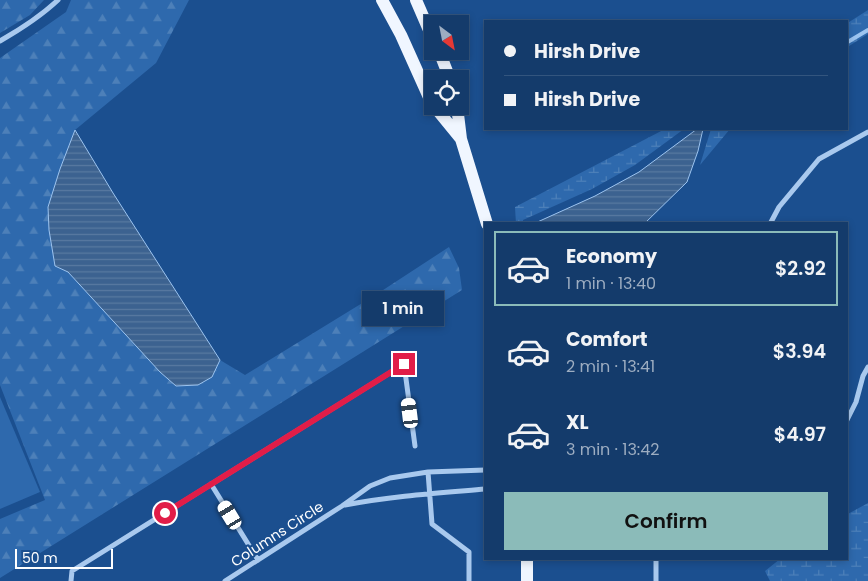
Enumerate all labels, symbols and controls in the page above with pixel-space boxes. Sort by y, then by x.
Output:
north arrow [424,15,469,60]
map controls [424,15,469,115]
text: Hirsh Drive [534,38,640,65]
button: locate [424,70,469,115]
text: Hirsh Drive [534,86,640,113]
text: Economy [566,243,657,270]
icon: car [506,246,551,291]
text: $2.92 [775,255,826,282]
text: 1 min · 13:40 [566,272,656,295]
callout: 1 min [363,292,445,326]
text: 1 min [382,297,424,320]
text: Comfort [566,326,648,353]
icon: car [506,329,551,374]
text: $3.94 [773,338,826,365]
route end [393,353,415,375]
text: 2 min · 13:41 [566,355,655,378]
car [400,397,419,429]
text: XL [566,409,589,436]
icon: car [506,412,551,457]
text: $4.97 [774,421,826,448]
text: 3 min · 13:42 [566,438,660,461]
button: Confirm [504,492,828,550]
street label: Columns Circle [227,496,327,571]
car [215,498,244,532]
route start [154,502,176,524]
scale bar [15,546,112,569]
text: 50 m [22,548,58,568]

